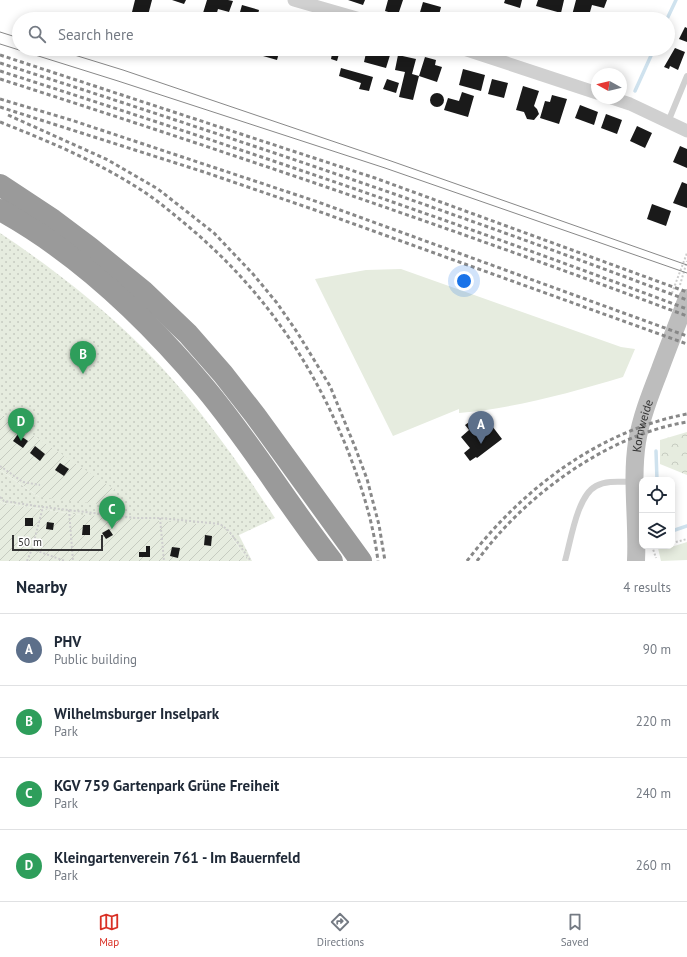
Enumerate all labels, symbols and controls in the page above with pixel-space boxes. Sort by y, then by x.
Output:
search box [12,12,675,56]
icon: search [26,23,48,45]
text: Search here [58,25,134,44]
north arrow [591,68,627,104]
your location [454,271,474,291]
pin: B [70,341,96,374]
street label: Kornweide [628,397,656,453]
pin: D [8,408,34,441]
pin: A [468,411,494,444]
map controls [639,477,675,549]
button: locate [639,477,675,513]
pin: C [99,496,125,529]
button: layers [639,513,675,549]
scale bar [12,533,103,552]
text: 50 m [18,535,42,549]
text: Nearby [16,576,67,598]
text: 4 results [623,579,671,596]
text: PHV [54,632,81,651]
text: A [25,641,33,658]
text: 90 m [643,641,671,658]
text: Public building [54,651,137,668]
text: Wilhelmsburger Inselpark [54,704,219,723]
text: B [25,713,33,730]
text: 220 m [636,713,671,730]
text: Park [54,723,78,740]
text: KGV 759 Gartenpark Grüne Freiheit [54,776,279,795]
text: C [25,785,33,802]
text: 240 m [636,785,671,802]
text: Park [54,795,78,812]
text: Kleingartenverein 761 - Im Bauernfeld [54,848,300,867]
text: D [25,857,33,874]
text: 260 m [636,857,671,874]
text: Park [54,867,78,884]
tab: Map [98,911,120,949]
tab: Directions [317,911,364,949]
tab: Saved [561,911,589,949]

